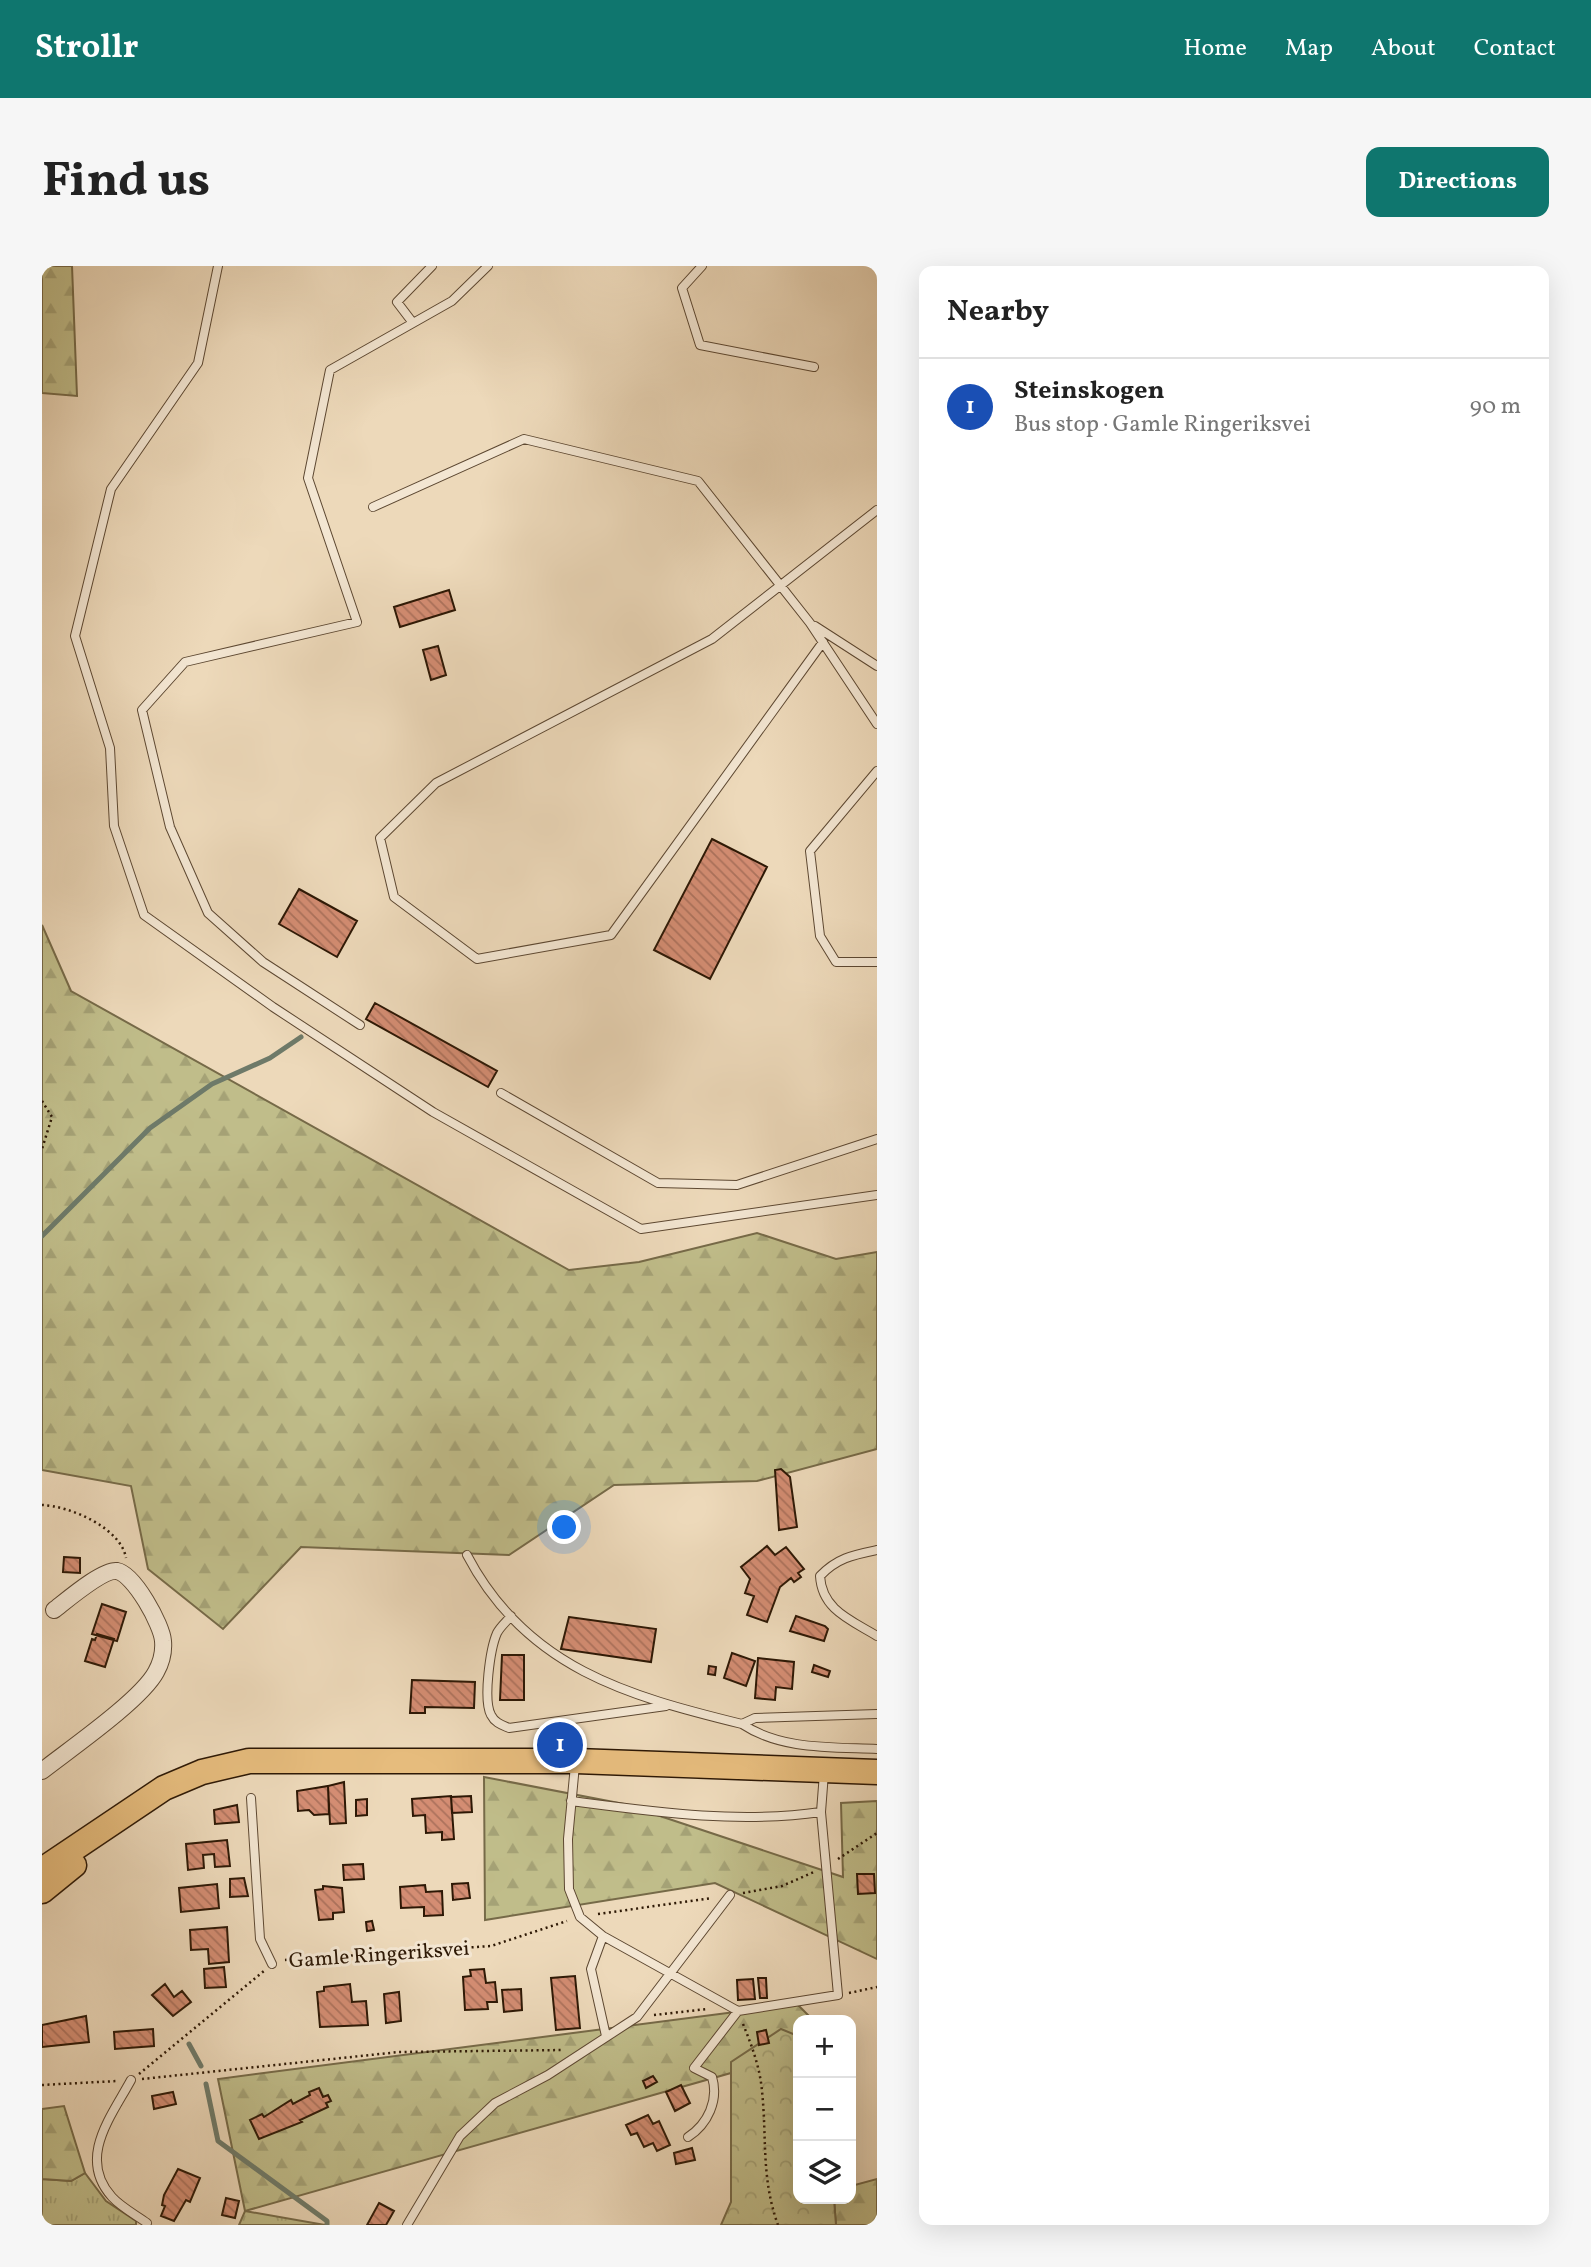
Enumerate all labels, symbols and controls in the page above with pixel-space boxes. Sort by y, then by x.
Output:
text: Strollr [35,26,138,72]
text: Home [1183,32,1247,66]
text: Map [1285,32,1333,66]
text: About [1371,32,1436,66]
text: Contact [1474,32,1556,66]
button: Directions [1366,147,1549,217]
text: Find us [42,148,210,217]
text: Nearby [947,291,1049,333]
text: Steinskogen [1014,373,1165,409]
text: 1 [965,391,975,423]
text: 90 m [1470,391,1521,423]
text: Bus stop · Gamle Ringeriksvei [1014,409,1311,441]
your location [547,1510,581,1544]
pin: 1 [537,1719,583,1771]
street label: Gamle Ringeriksvei [288,1935,470,1976]
map controls [793,2015,856,2204]
button: + [793,2015,856,2078]
button: − [793,2078,856,2141]
button: layers [793,2141,856,2204]

